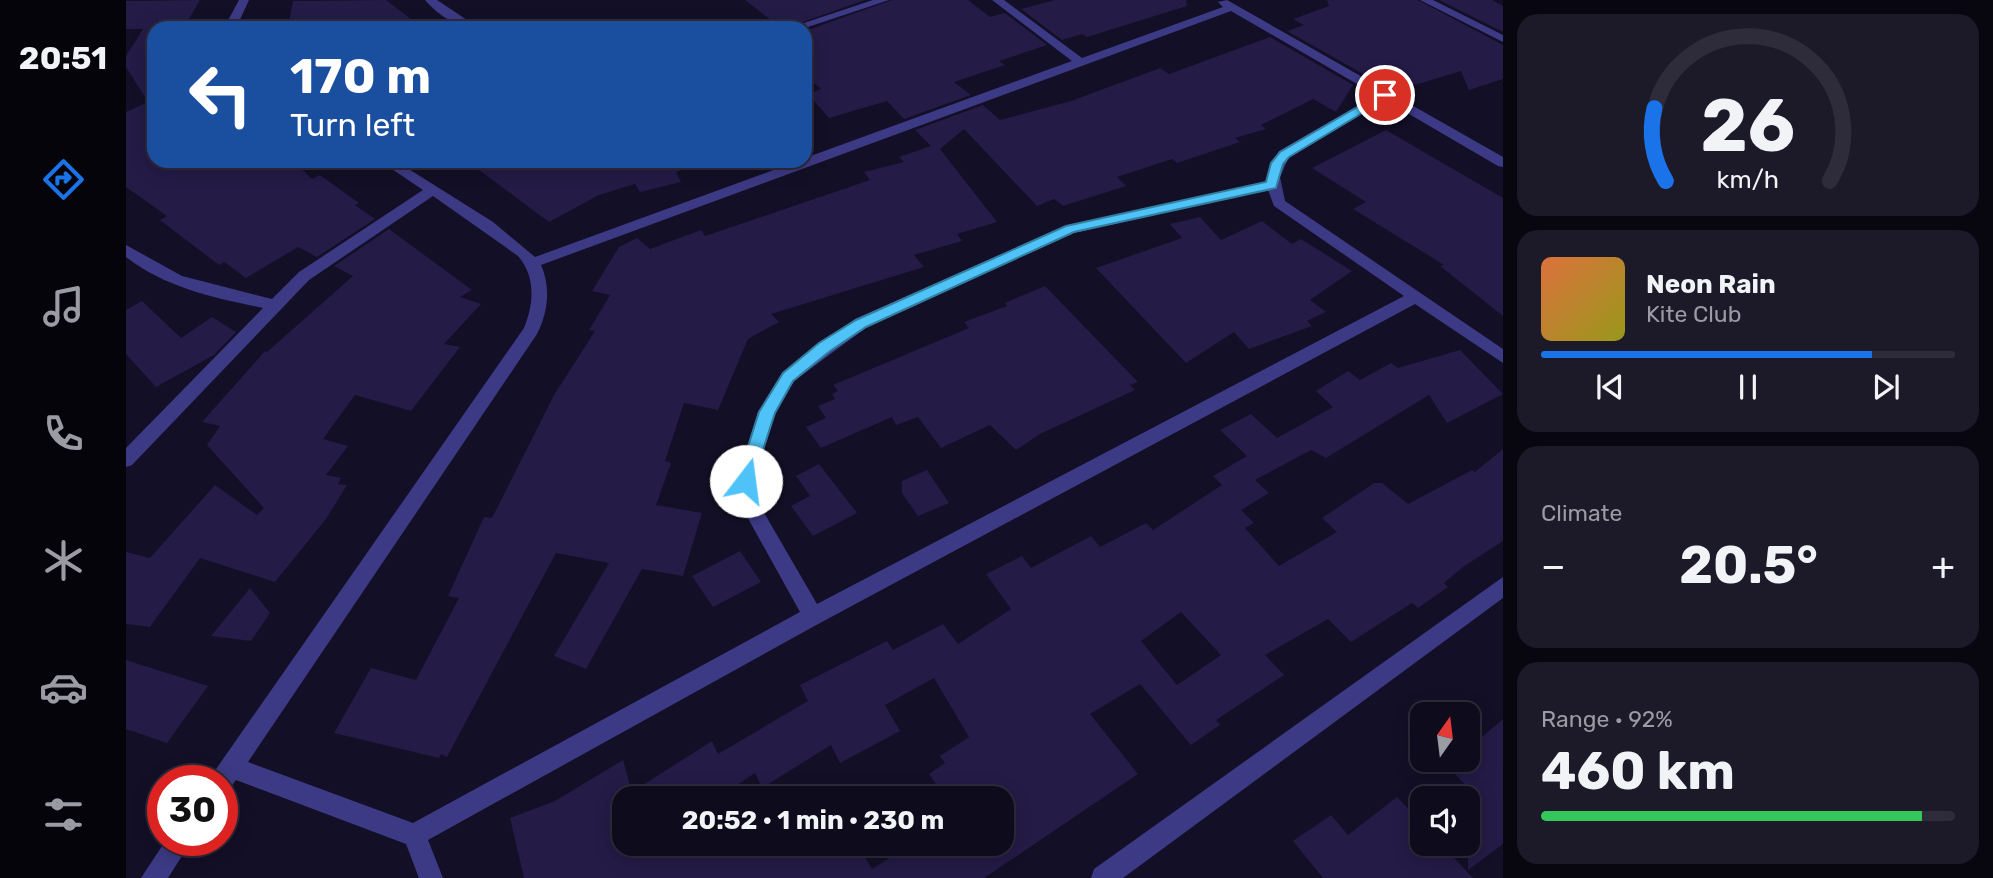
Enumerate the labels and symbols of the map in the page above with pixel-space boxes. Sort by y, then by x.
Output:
pin [1355,65,1415,125]
position arrow [709,444,783,518]
north arrow [1410,702,1480,772]
speed limit sign: 30 [147,765,238,856]

